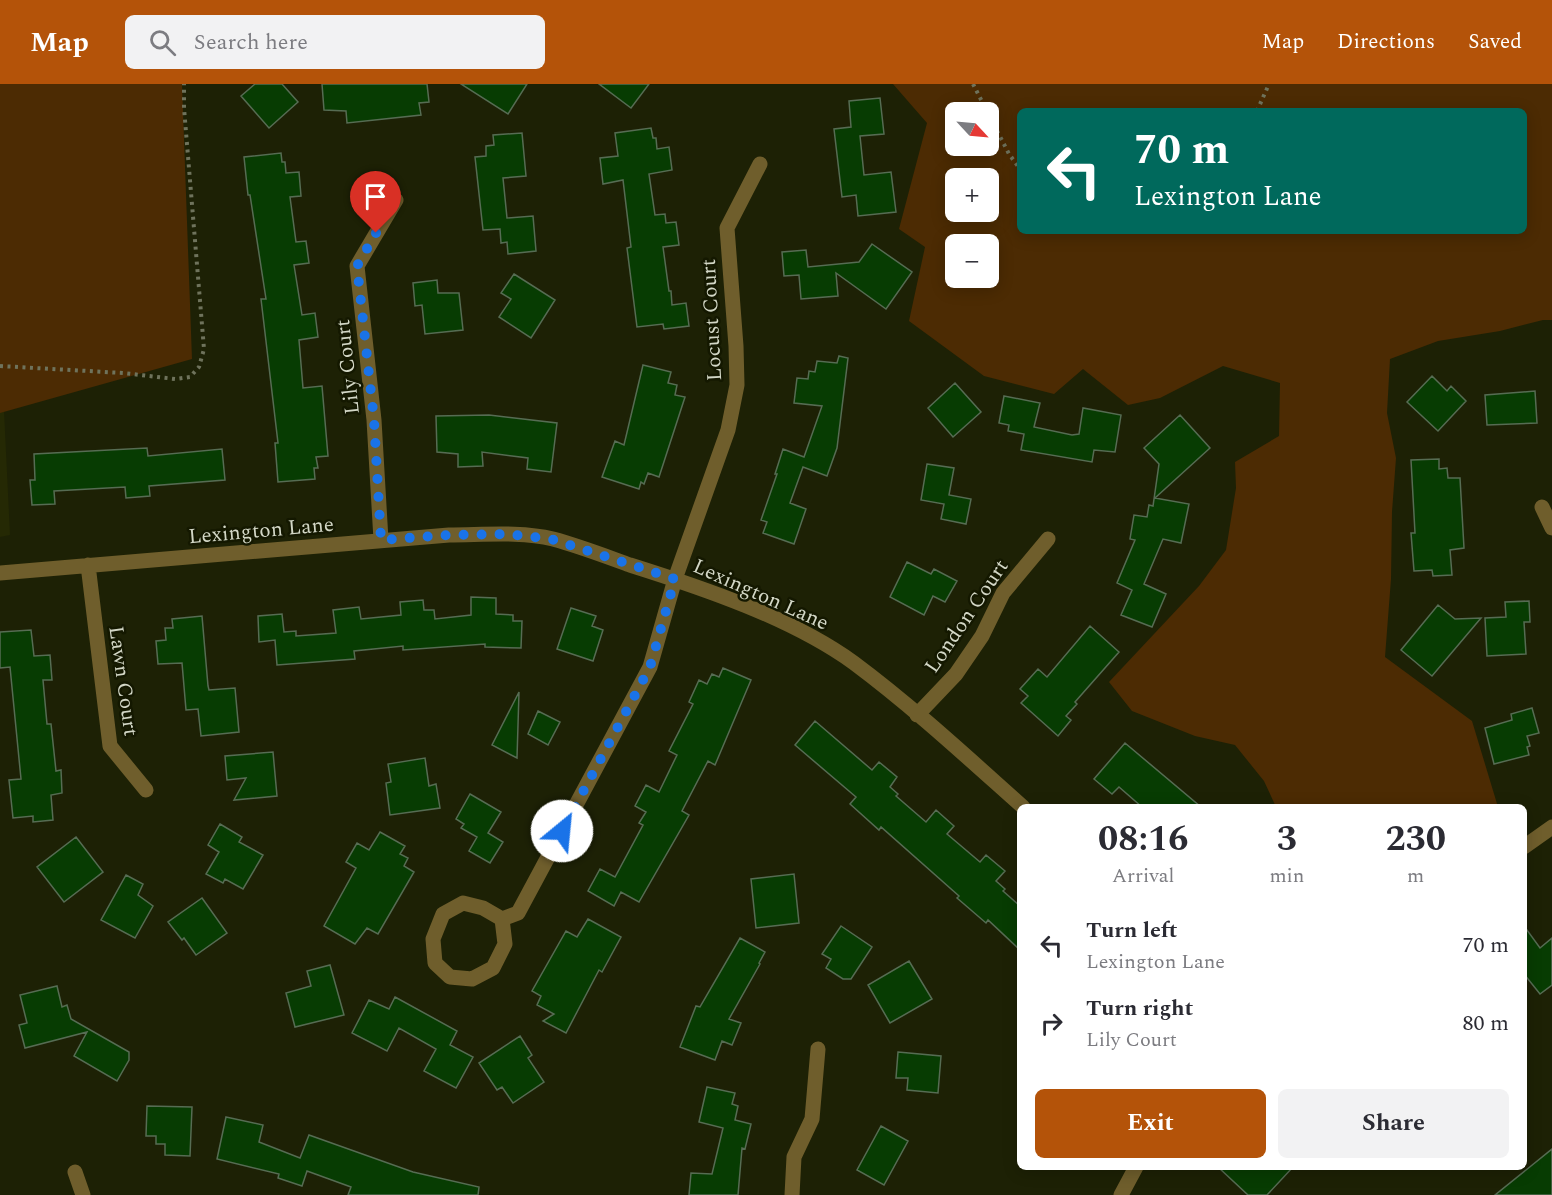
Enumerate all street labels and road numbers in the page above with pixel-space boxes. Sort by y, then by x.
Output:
street label: Locust Court [693,258,731,382]
street label: Lily Court [327,318,369,416]
street label: Lexington Lane [187,509,335,553]
street label: Lexington Lane [687,551,834,639]
street label: London Court [917,553,1017,680]
street label: Lawn Court [99,624,147,738]

